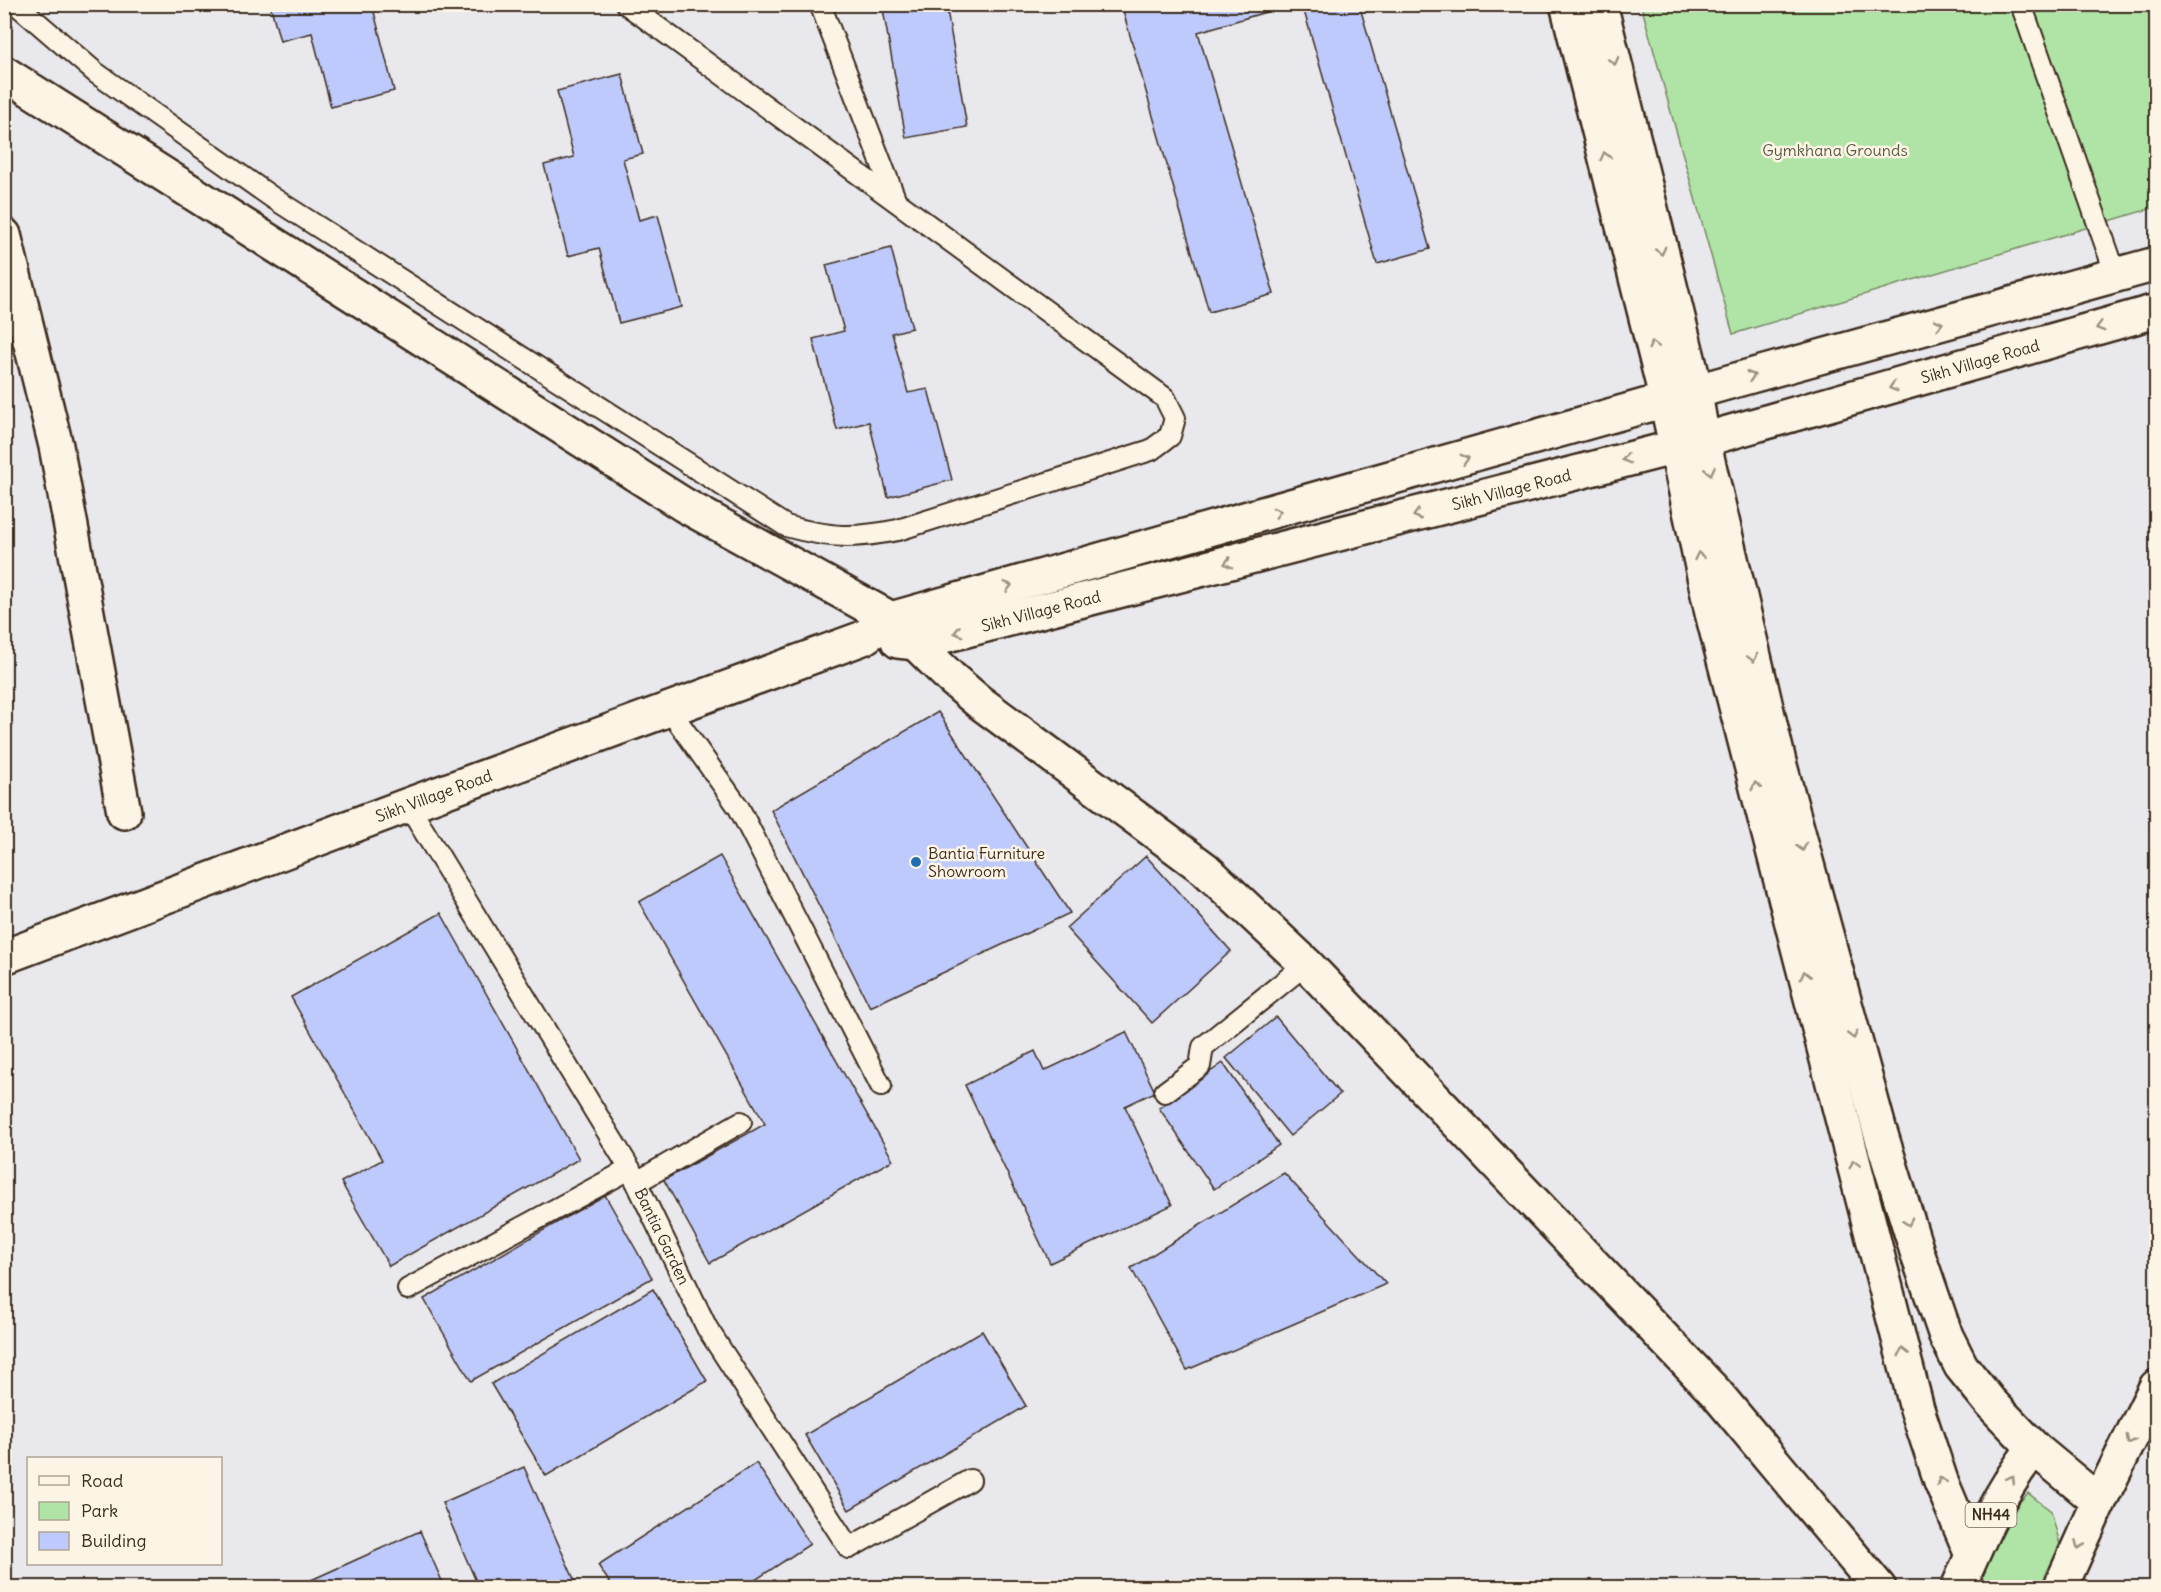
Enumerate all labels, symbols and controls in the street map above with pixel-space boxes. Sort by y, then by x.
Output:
one-way arrow [1607,56,1620,66]
park label: Gymkhana Grounds [1762,140,1908,160]
one-way arrow [1599,151,1612,161]
one-way arrow [1654,245,1667,255]
one-way arrow [1933,319,1944,331]
one-way arrow [2095,320,2106,332]
street label: Sikh Village Road [1918,335,2042,387]
one-way arrow [1647,340,1660,350]
one-way arrow [1745,371,1756,383]
one-way arrow [1888,379,1898,392]
one-way arrow [1621,452,1631,465]
one-way arrow [1460,453,1470,466]
street label: Sikh Village Road [1450,464,1573,514]
one-way arrow [1703,466,1716,476]
one-way arrow [1272,506,1282,519]
one-way arrow [1412,508,1422,521]
one-way arrow [1693,552,1706,562]
one-way arrow [1223,555,1233,568]
one-way arrow [1003,581,1013,594]
street label: Sikh Village Road [979,586,1103,636]
one-way arrow [953,625,963,638]
one-way arrow [1746,653,1759,663]
street label: Sikh Village Road [373,765,495,826]
one-way arrow [1751,781,1764,791]
one-way arrow [1795,841,1807,851]
place label: Bantia Furniture Showroom [928,843,1045,881]
marker: Bantia Furniture Showroom [909,855,923,869]
one-way arrow [1800,970,1812,981]
one-way arrow [1846,1030,1859,1040]
one-way arrow [1848,1159,1861,1169]
street label: Bantia Garden [631,1185,694,1288]
one-way arrow [1901,1216,1913,1227]
one-way arrow [1897,1348,1910,1358]
one-way arrow [2126,1433,2138,1444]
legend [27,1457,222,1565]
text: Road [81,1469,124,1492]
one-way arrow [2004,1474,2015,1485]
one-way arrow [1936,1477,1949,1487]
text: Park [81,1499,118,1522]
road number: NH44 [1966,1503,2016,1527]
text: Building [81,1529,146,1552]
one-way arrow [2075,1539,2087,1550]

